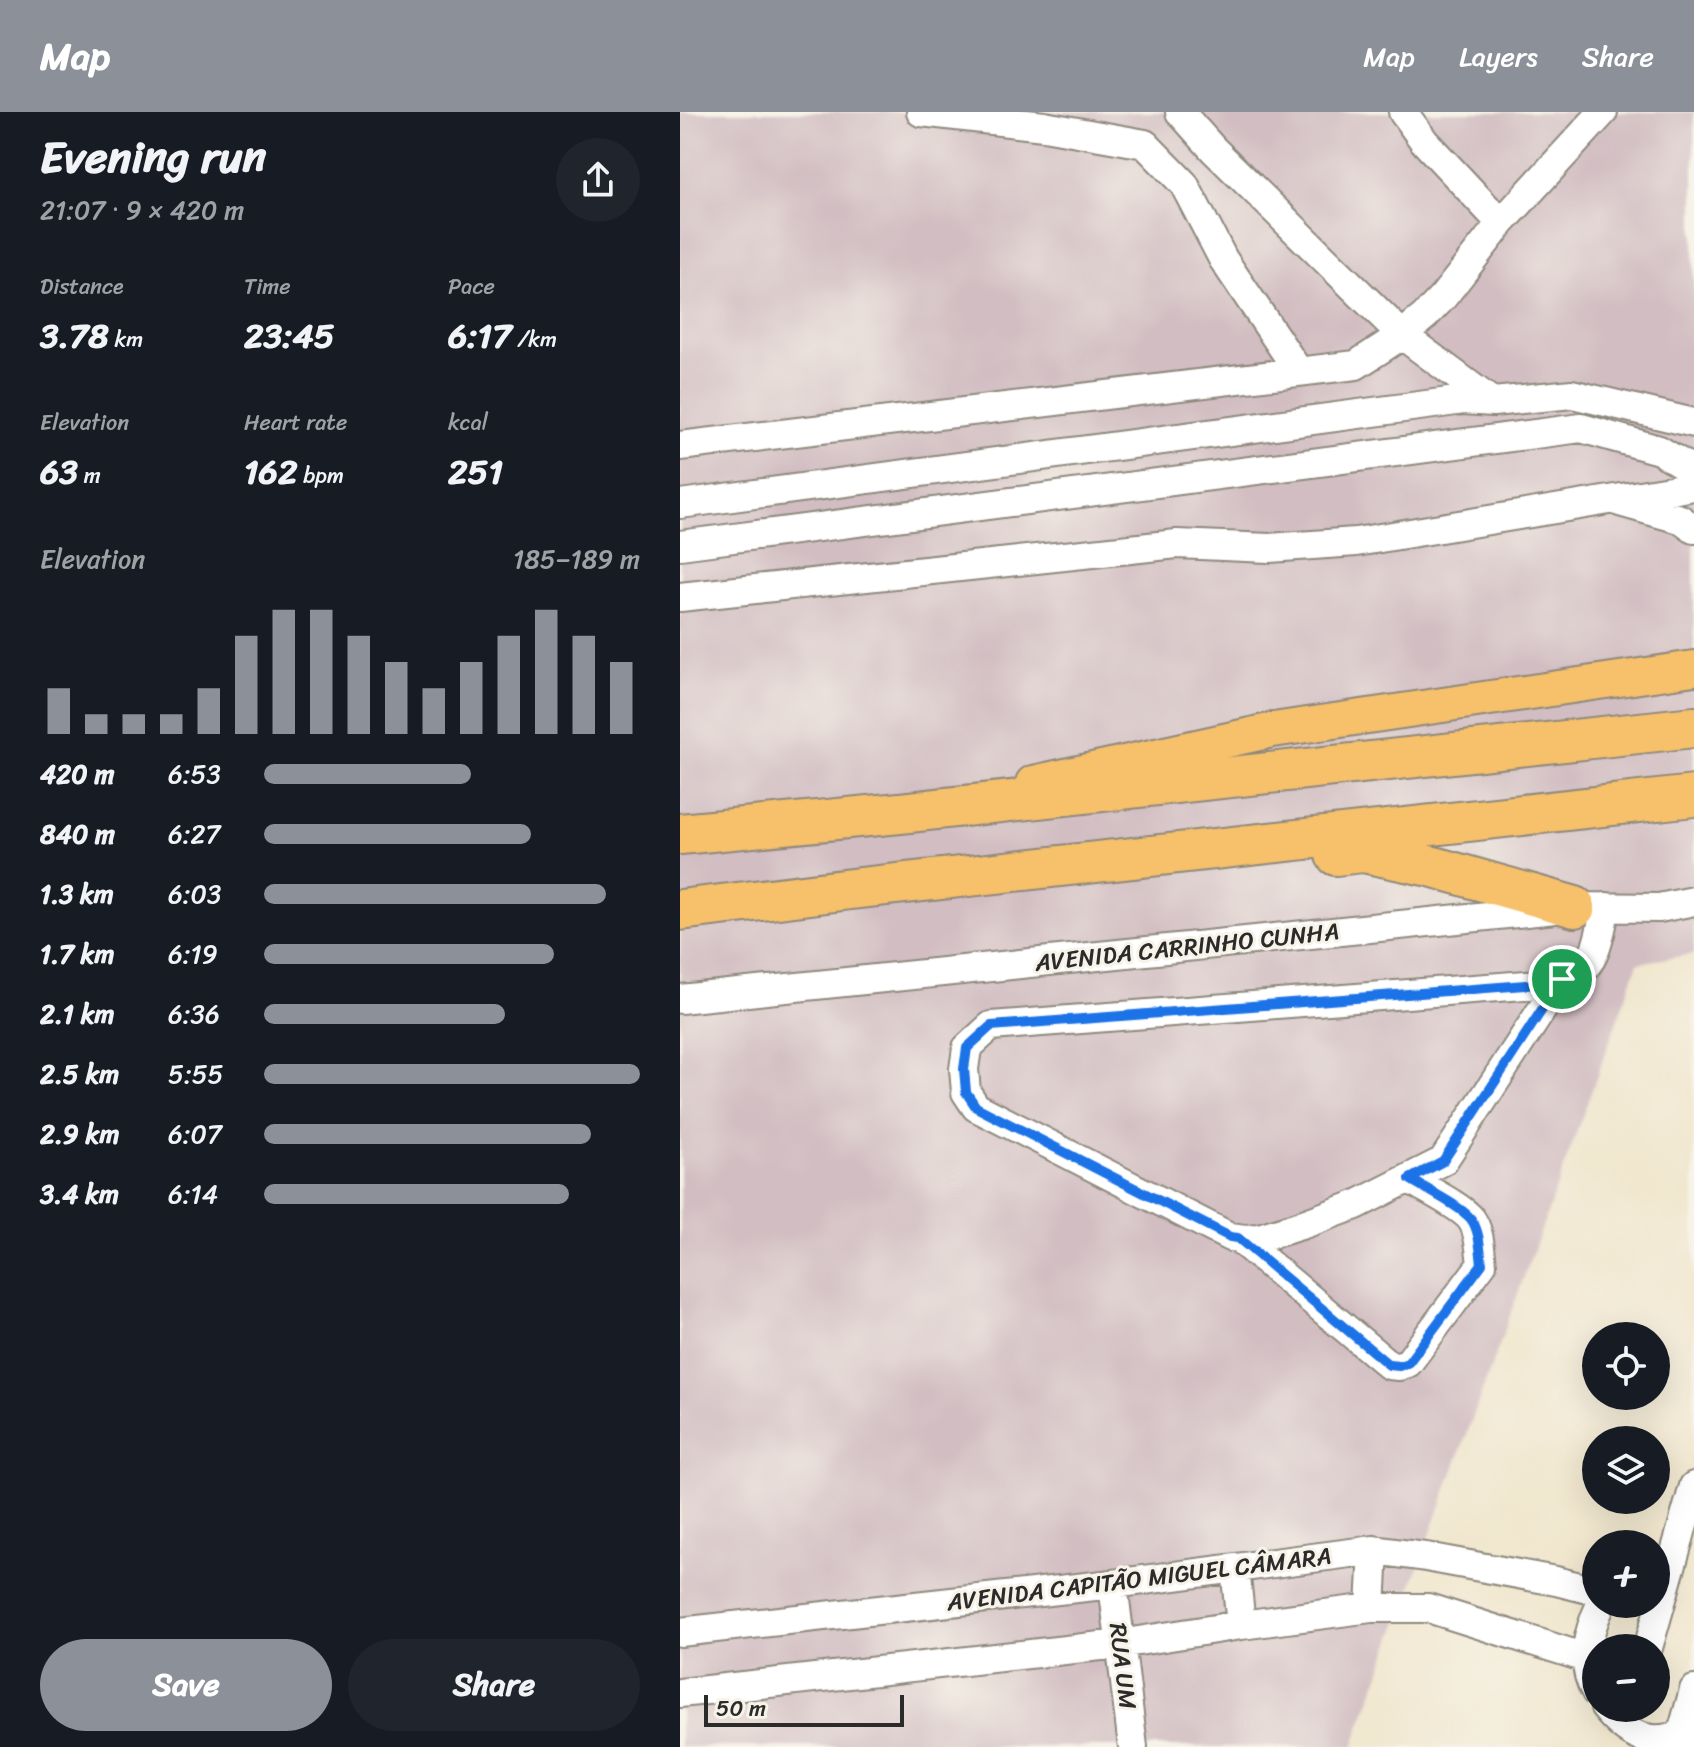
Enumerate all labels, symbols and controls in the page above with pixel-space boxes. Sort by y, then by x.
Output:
text: Map [40,23,110,90]
text: Map [1363,32,1415,81]
text: Layers [1459,32,1538,81]
text: Share [1582,32,1654,81]
text: Evening run [40,118,266,196]
button: share [556,138,640,222]
text: 21:07 · 9 × 420 m [40,187,244,233]
text: Distance [40,267,124,306]
text: Time [244,267,291,306]
text: Pace [448,267,495,306]
text: 3.78 [40,306,109,366]
text: 23:45 [244,306,335,366]
text: 6:17 [448,306,512,366]
text: km [109,320,143,359]
text: /km [512,320,557,359]
text: Elevation [40,403,129,442]
text: Heart rate [244,403,347,442]
text: kcal [448,403,488,442]
text: 63 [40,442,78,502]
text: 162 [244,442,298,502]
text: 251 [448,442,503,502]
text: m [78,456,101,495]
text: bpm [298,456,344,495]
text: Elevation [40,536,145,582]
text: 185–189 m [513,536,640,582]
text: 420 m [40,751,114,797]
text: 6:53 [168,751,221,797]
text: 840 m [40,811,115,857]
text: 6:27 [168,811,220,857]
text: 1.3 km [40,871,114,917]
text: 6:03 [168,871,221,917]
street label: AVENIDA CARRINHO CUNHA [1032,910,1341,984]
text: 1.7 km [40,931,114,977]
text: 6:19 [168,931,218,977]
pin [1528,945,1596,1013]
icon: arrive [1540,957,1584,1001]
text: 2.1 km [40,991,115,1037]
text: 6:36 [168,991,220,1037]
text: 2.5 km [40,1051,119,1097]
text: 5:55 [168,1051,224,1097]
text: 2.9 km [40,1111,119,1157]
text: 6:07 [168,1111,222,1157]
text: 3.4 km [40,1171,119,1217]
text: 6:14 [168,1171,218,1217]
map controls [1582,1322,1670,1722]
button: locate [1582,1322,1670,1410]
button: layers [1582,1426,1670,1514]
button: + [1582,1530,1670,1618]
street label: AVENIDA CAPITÃO MIGUEL CÂMARA [943,1535,1334,1624]
street label: RUA UM [1097,1620,1149,1712]
button: − [1582,1634,1670,1722]
button: Save [40,1639,332,1731]
button: Share [348,1639,640,1731]
text: 50 m [716,1689,766,1728]
scale bar [704,1691,904,1727]

